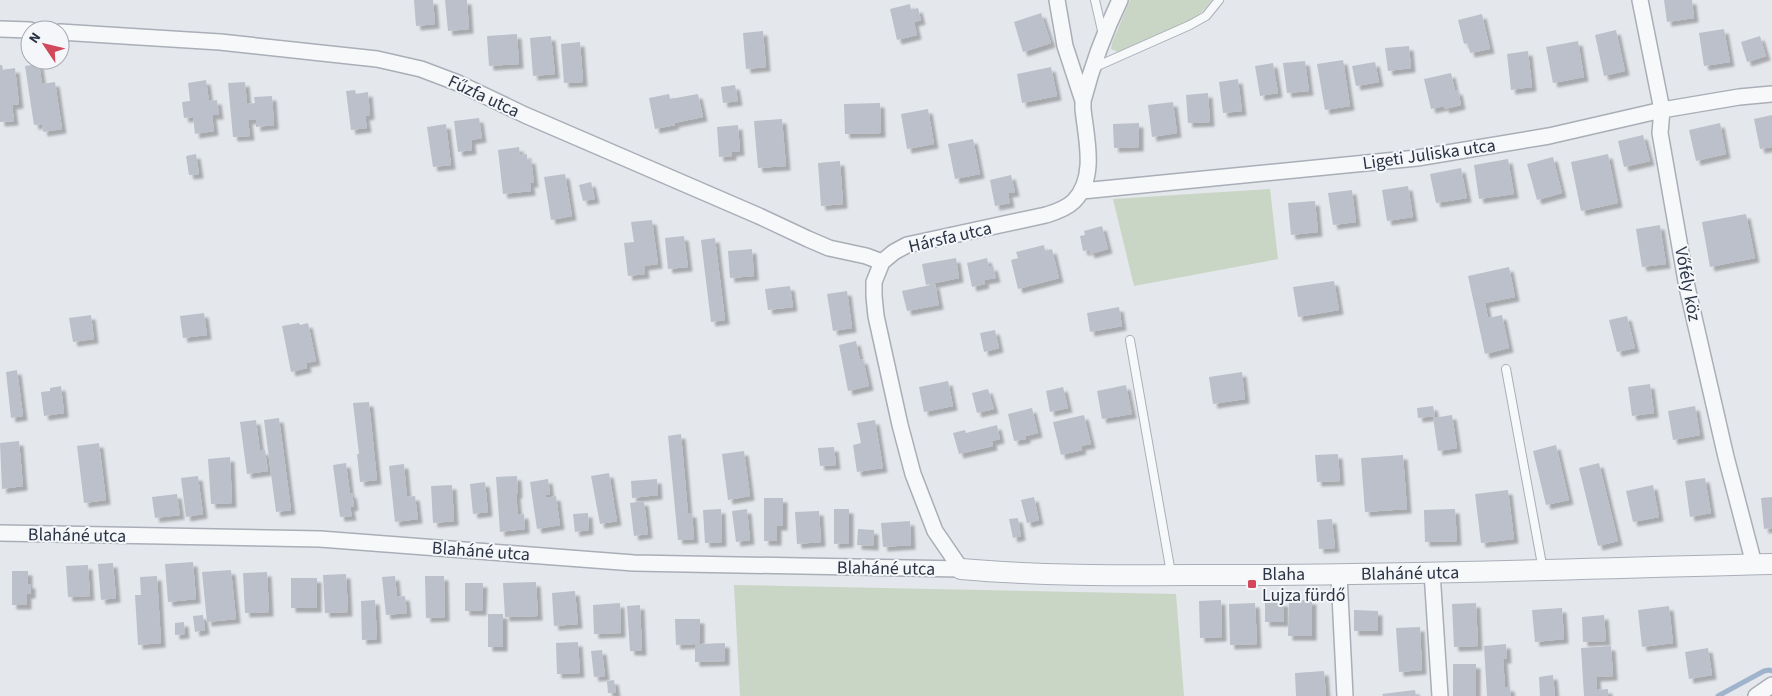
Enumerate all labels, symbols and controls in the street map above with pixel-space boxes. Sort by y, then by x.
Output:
north arrow [20,20,70,70]
text: N [24,29,46,48]
street label: Fűzfa utca [444,69,524,124]
street label: Ligeti Juliska utca [1361,133,1497,176]
street label: Hársfa utca [906,216,994,259]
street label: Vőfély köz [1668,245,1707,324]
street label: Blaháné utca [28,522,126,549]
street label: Blaháné utca [431,536,531,567]
street label: Blaháné utca [837,555,935,582]
street label: Blaháné utca [1361,560,1459,587]
place label: Blaha Lujza fürdő [1262,562,1346,608]
marker: Blaha Lujza fürdő [1246,578,1258,590]

